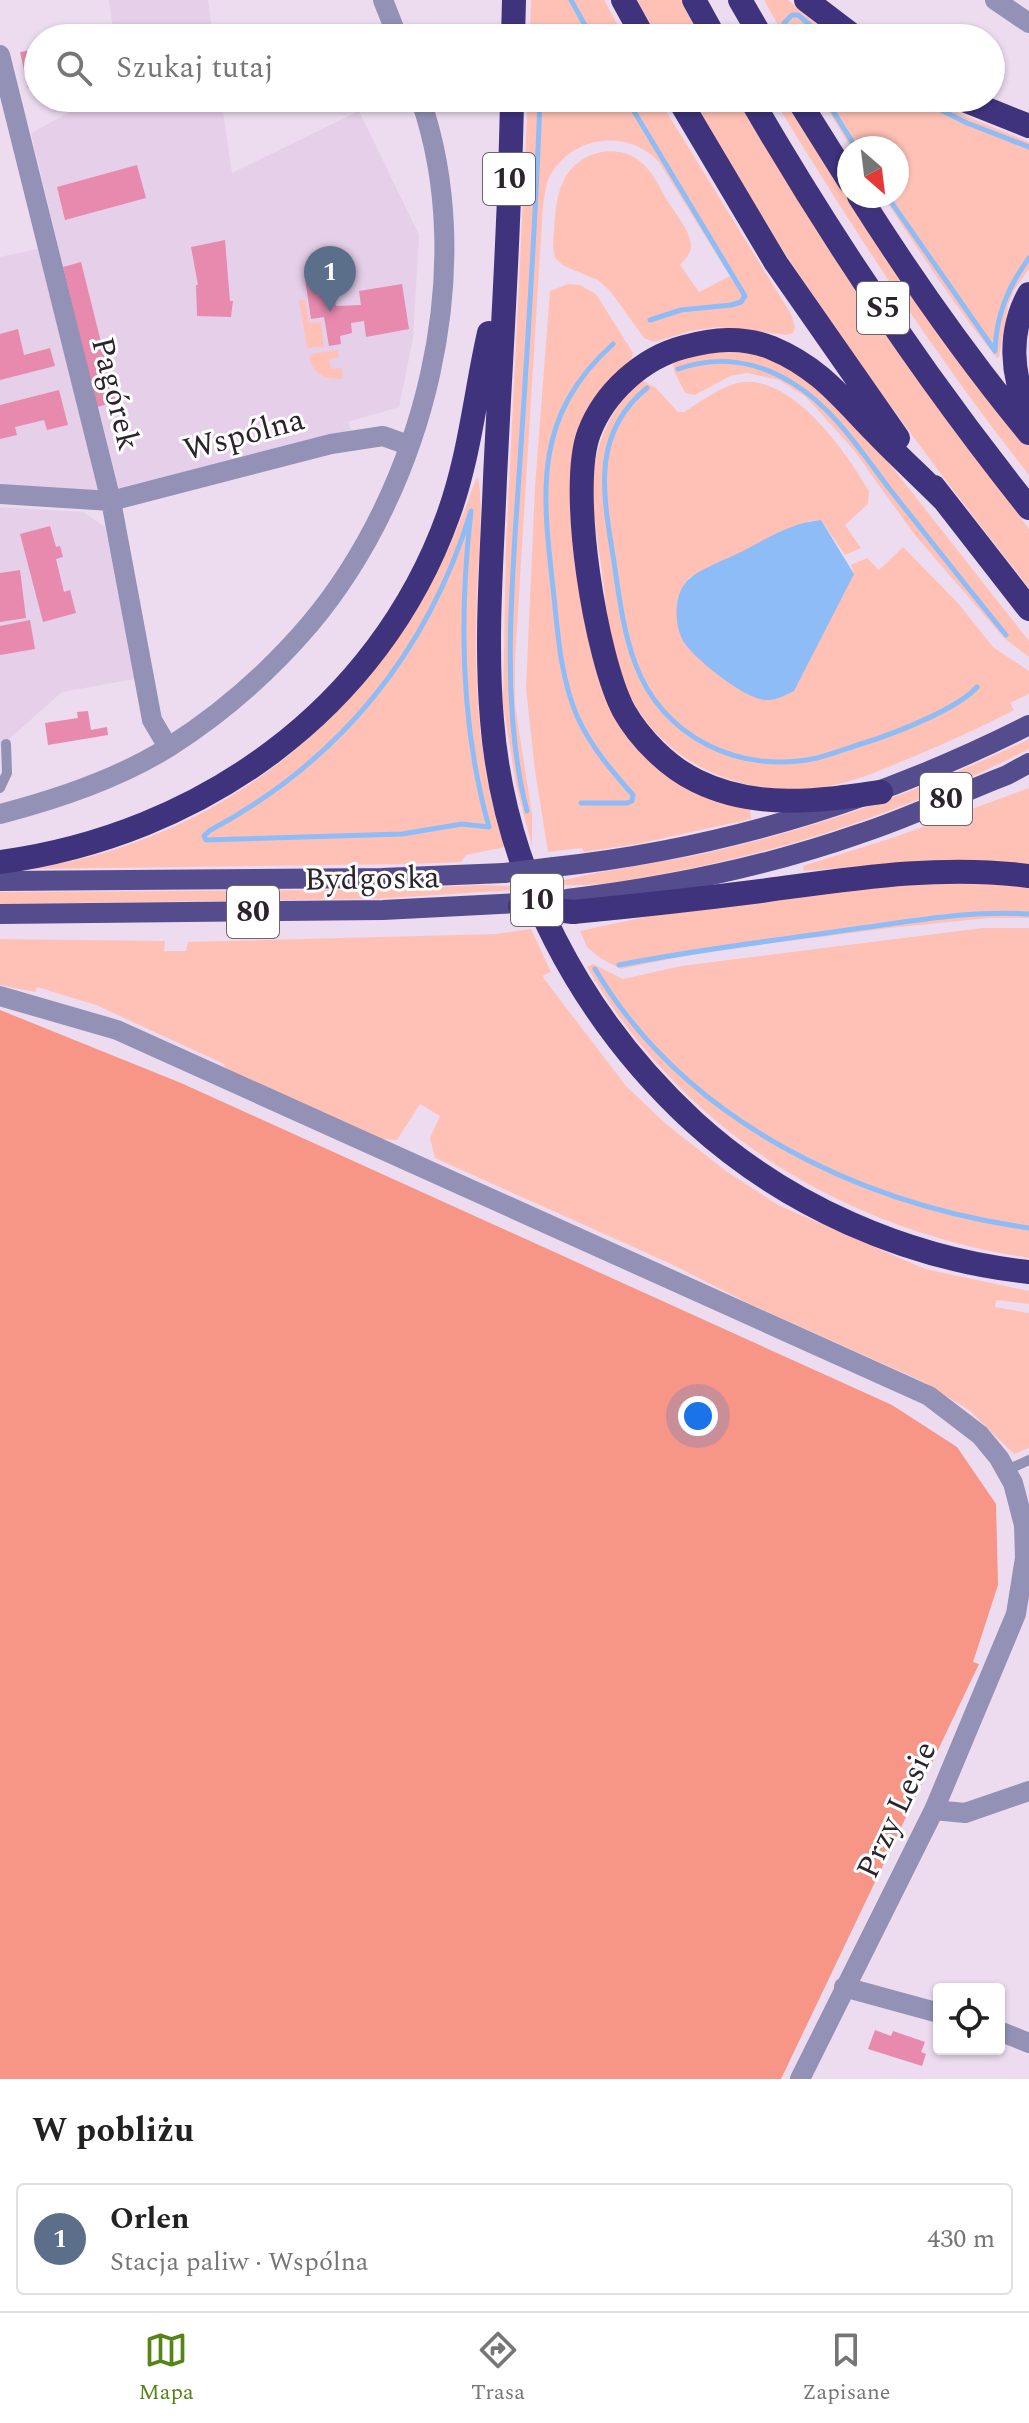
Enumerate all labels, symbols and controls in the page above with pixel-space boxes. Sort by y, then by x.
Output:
search box [24,24,1005,112]
text: Szukaj tutaj [116,45,274,91]
icon: search [52,46,96,90]
north arrow [837,136,909,208]
road number: 10 [483,153,535,205]
pin: 1 [304,246,356,312]
road number: S5 [857,282,909,334]
street label: Pagórek [77,332,153,456]
street label: Wspólna [178,395,310,475]
road number: 80 [920,773,972,825]
street label: Bydgoska [304,853,441,905]
road number: 10 [511,874,563,926]
road number: 80 [227,886,279,938]
your location [678,1396,718,1436]
street label: Przy Lesie [844,1733,950,1887]
map controls [933,1983,1005,2055]
button: locate [933,1983,1005,2055]
text: W pobliżu [32,2105,194,2157]
text: Orlen [110,2196,190,2242]
text: 1 [53,2219,67,2259]
text: 430 m [927,2219,995,2259]
text: Stacja paliw · Wspólna [110,2242,368,2282]
tab: Mapa [139,2328,194,2409]
tab: Trasa [471,2328,525,2409]
tab: Zapisane [802,2328,890,2409]

